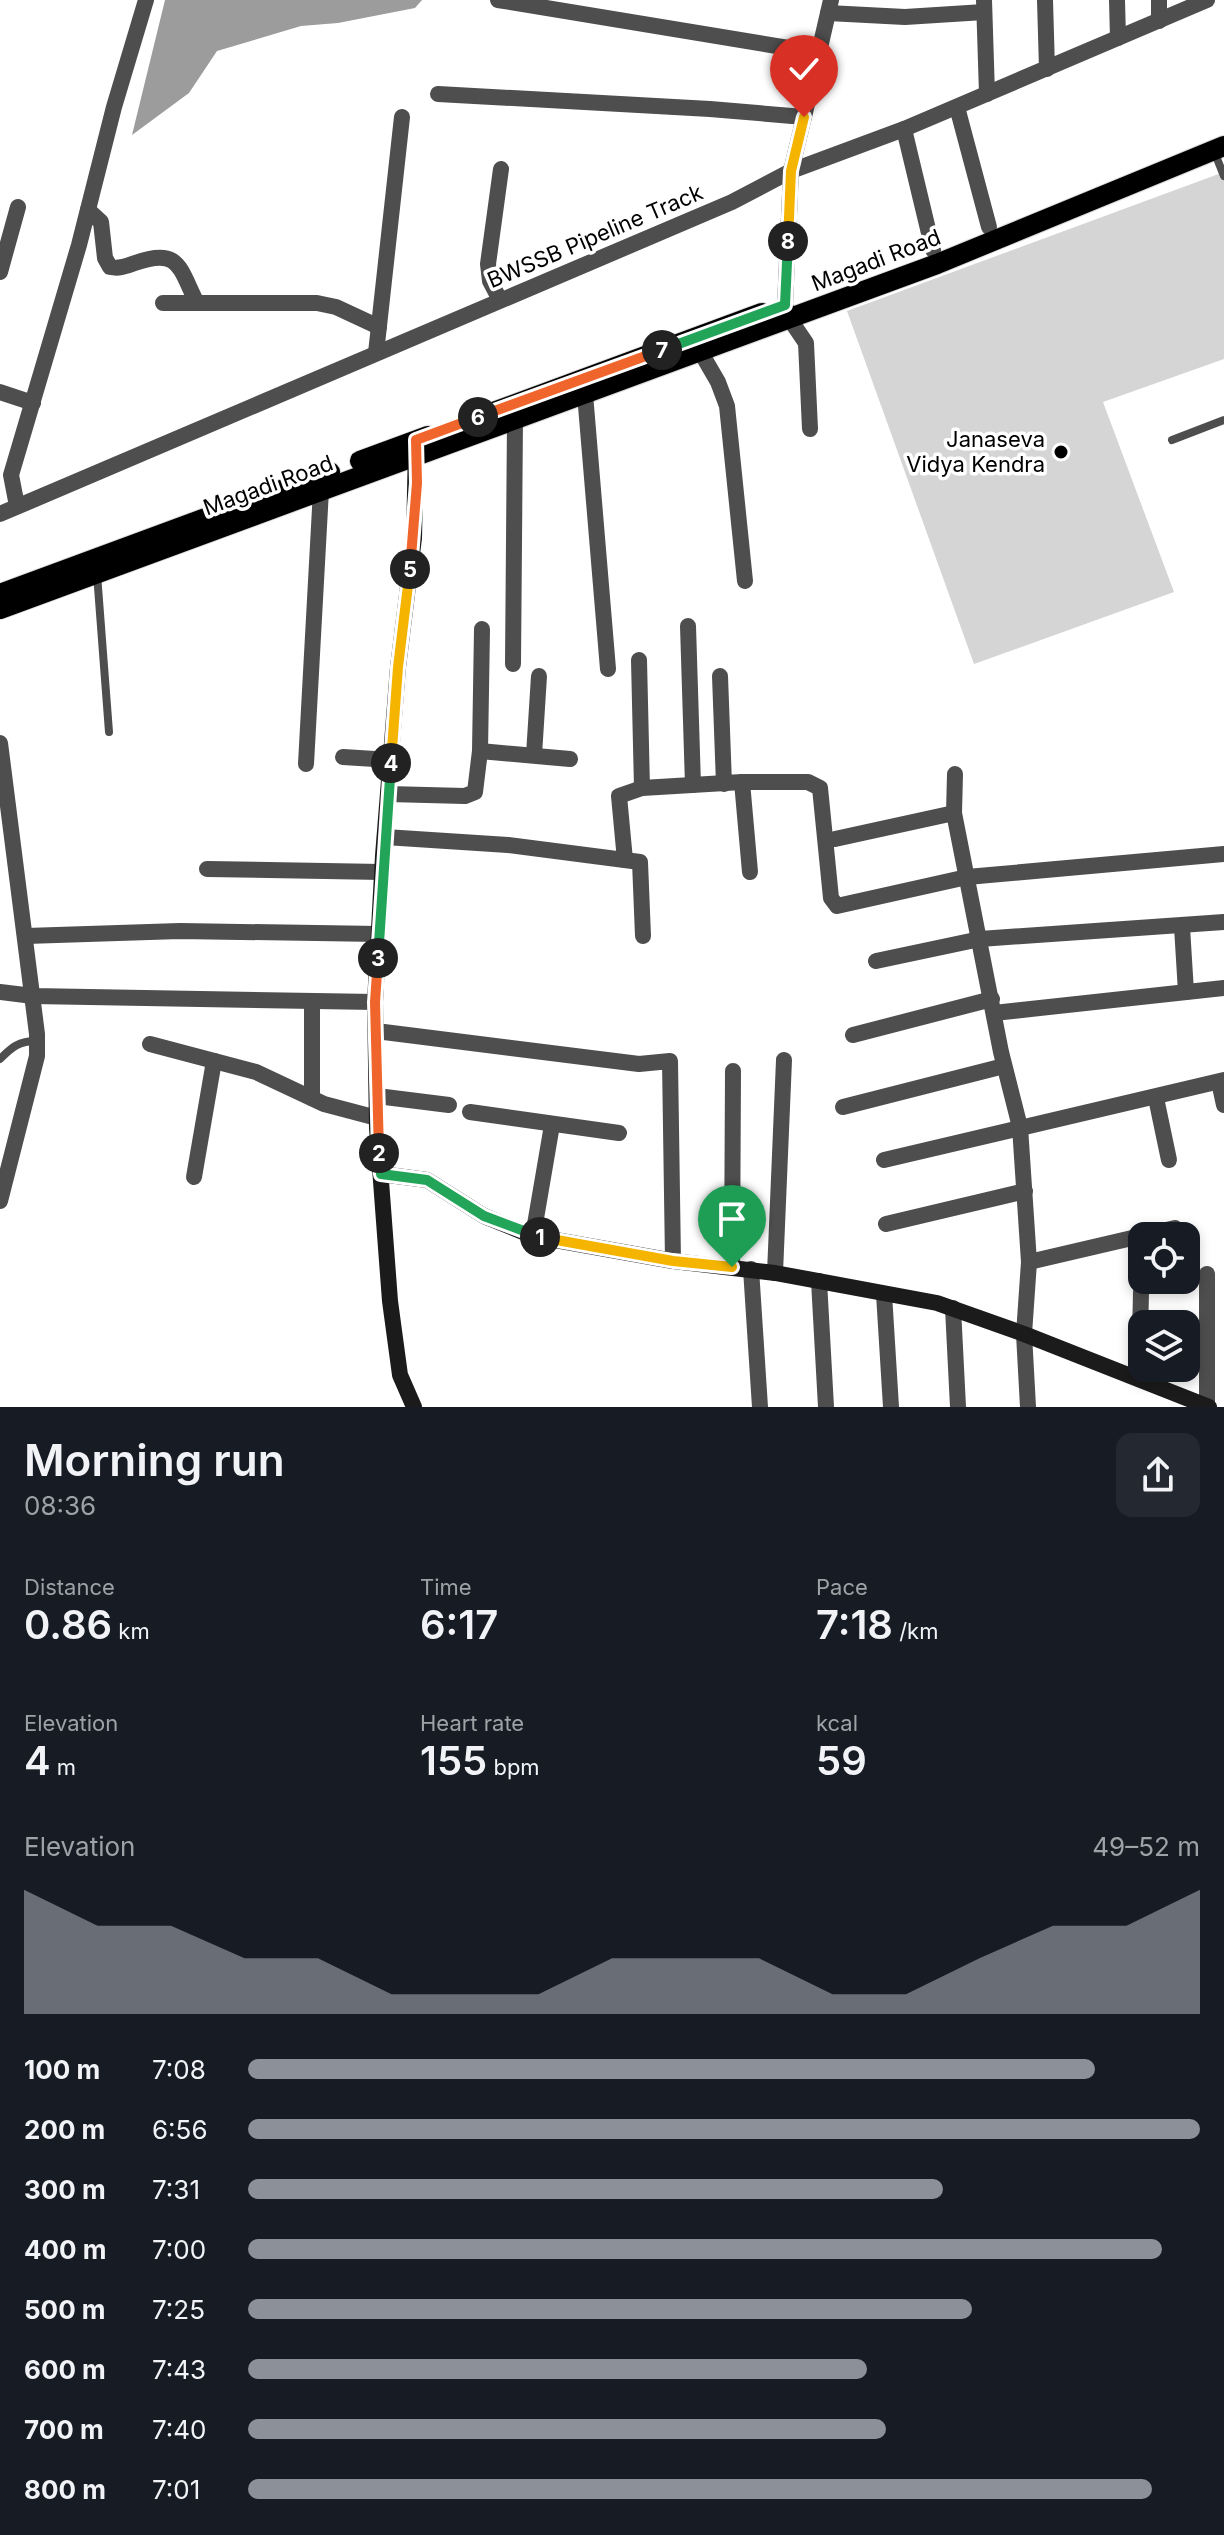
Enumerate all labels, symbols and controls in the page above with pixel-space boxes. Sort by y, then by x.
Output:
pin [770,35,838,117]
icon: check [782,47,826,91]
street label: BWSSB Pipeline Track [483,179,707,293]
pin: 8 [768,221,808,261]
street label: Magadi Road [808,223,944,297]
text: 8 [781,228,795,254]
pin: 7 [642,330,682,370]
text: 7 [656,337,668,363]
pin: 6 [458,397,498,437]
text: 6 [471,404,485,430]
place label: Janaseva Vidya Kendra [906,426,1045,477]
marker: Janaseva Vidya Kendra [1052,443,1070,461]
street label: Magadi Road [200,450,336,520]
pin: 5 [390,549,430,589]
text: 5 [403,556,417,582]
pin: 4 [371,743,411,783]
text: 4 [384,750,398,776]
pin: 3 [358,938,398,978]
text: 3 [371,945,385,971]
pin: 2 [359,1133,399,1173]
text: 2 [372,1140,386,1166]
pin [698,1185,766,1267]
icon: arrive [710,1197,754,1241]
pin: 1 [520,1217,560,1257]
map controls [1128,1222,1200,1382]
button: locate [1128,1222,1200,1294]
text: 1 [535,1224,545,1250]
button: layers [1128,1310,1200,1382]
text: Morning run [24,1433,285,1487]
button: share [1116,1433,1200,1517]
text: 08:36 [24,1490,96,1521]
text: Distance [24,1574,115,1600]
text: Time [420,1574,472,1600]
text: Pace [816,1574,868,1600]
text: 0.86 [24,1600,112,1649]
text: 6:17 [420,1600,498,1649]
text: 7:18 [816,1600,893,1649]
text: km [112,1618,150,1644]
text: /km [893,1618,938,1644]
text: Elevation [24,1710,118,1736]
text: Heart rate [420,1710,524,1736]
text: kcal [816,1710,858,1736]
text: 4 [24,1736,51,1785]
text: 155 [420,1736,487,1785]
text: 59 [816,1736,867,1785]
text: m [51,1754,76,1780]
text: bpm [487,1754,540,1780]
text: Elevation [24,1831,135,1862]
text: 49–52 m [1092,1831,1200,1862]
text: 100 m [24,2054,100,2085]
text: 7:08 [152,2054,206,2085]
text: 200 m [24,2114,105,2145]
text: 6:56 [152,2114,208,2145]
text: 300 m [24,2174,106,2205]
text: 7:31 [152,2174,200,2205]
text: 400 m [24,2234,107,2265]
text: 7:00 [152,2234,206,2265]
text: 500 m [24,2294,106,2325]
text: 7:25 [152,2294,205,2325]
text: 600 m [24,2354,106,2385]
text: 7:43 [152,2354,206,2385]
text: 700 m [24,2414,104,2445]
text: 7:40 [152,2414,207,2445]
text: 800 m [24,2474,106,2505]
text: 7:01 [152,2474,200,2505]

